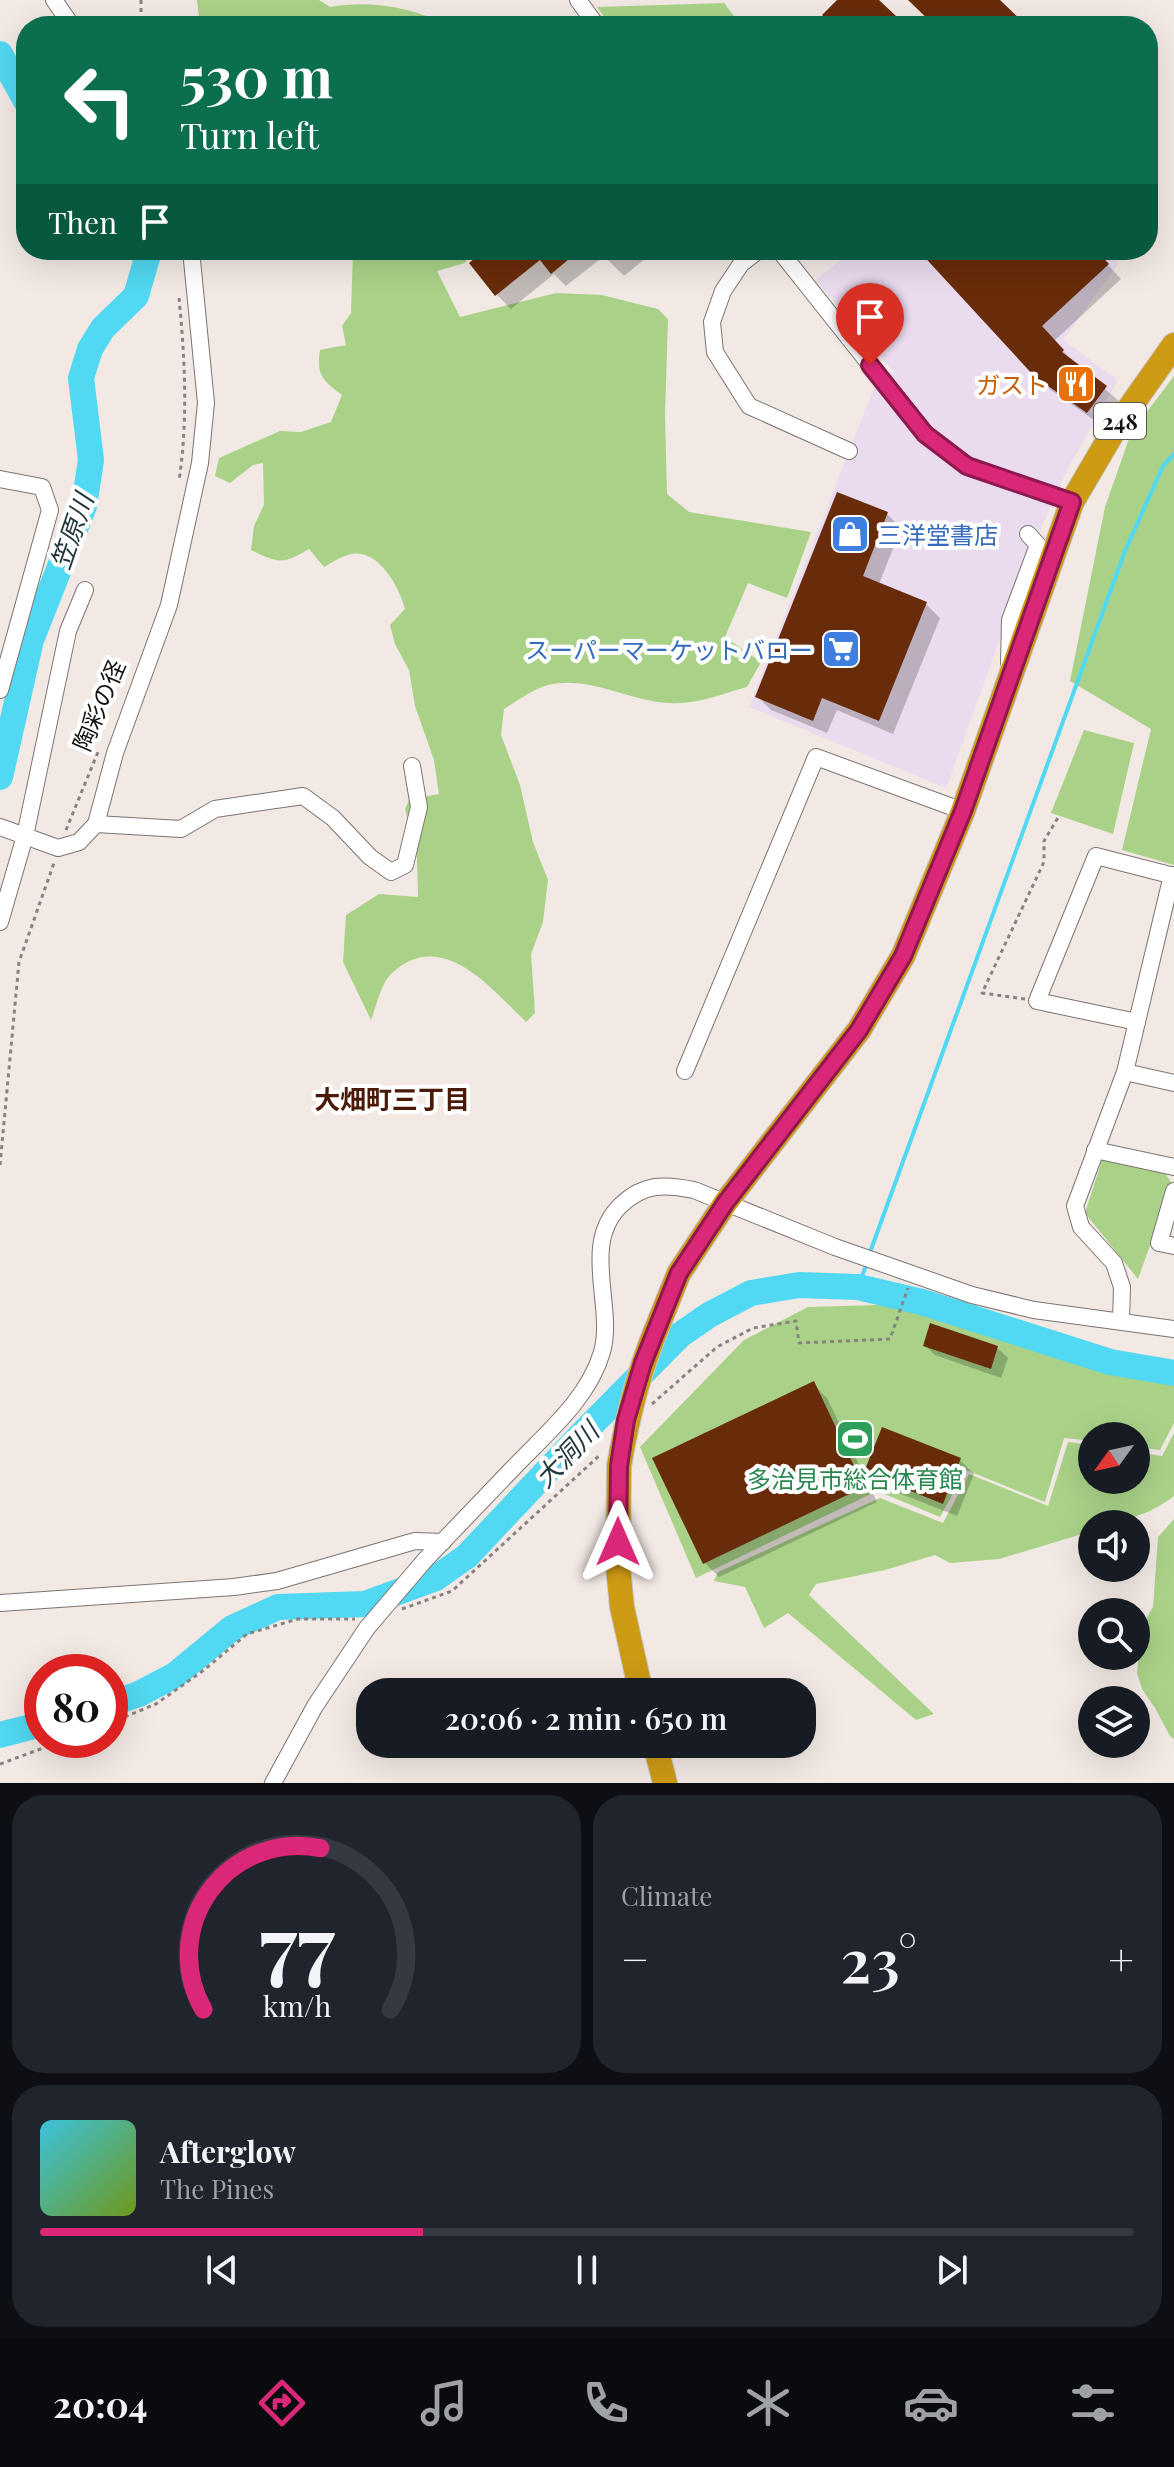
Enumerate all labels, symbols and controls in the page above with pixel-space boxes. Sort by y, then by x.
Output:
text: 530 m [180,38,333,113]
icon: left [48,48,152,152]
text: Turn left [180,110,319,158]
icon: arrive [133,200,177,244]
text: Then [48,202,117,242]
pin [836,283,904,365]
icon: arrive [848,295,892,339]
restaurant icon: ガスト [1055,363,1097,405]
place label: ガスト [976,368,1048,400]
road number: 248 [1094,403,1146,439]
water label: 笠原川 [42,486,101,574]
shop icon: 三洋堂書店 [829,513,871,555]
place label: 三洋堂書店 [878,518,998,550]
supermarket icon: スーパーマーケットバロー [820,628,862,670]
place label: スーパーマーケットバロー [525,633,813,665]
street label: 陶彩の径 [65,655,131,755]
district label: 大畑町三丁目 [314,1081,470,1116]
water label: 大洞川 [526,1412,608,1494]
sports icon: 多治見市総合体育館 [834,1418,876,1460]
north arrow [1078,1422,1150,1494]
map controls [1078,1422,1150,1758]
place label: 多治見市総合体育館 [747,1462,963,1494]
position arrow [576,1500,660,1584]
button: sound [1078,1510,1150,1582]
button: search [1078,1598,1150,1670]
speed limit sign: 80 [24,1654,128,1758]
button: layers [1078,1686,1150,1758]
text: 20:06 · 2 min · 650 m [445,1698,727,1738]
text: Climate [621,1878,712,1913]
text: 77 [259,1886,334,1997]
text: 23° [841,1918,917,1998]
text: − [621,1928,649,1987]
text: + [1108,1928,1134,1987]
text: km/h [262,1986,331,2024]
text: Afterglow [160,2131,296,2171]
text: The Pines [160,2171,274,2206]
icon: previous [200,2248,244,2292]
icon: pause [565,2248,609,2292]
icon: next [930,2248,974,2292]
icon: directions [254,2375,310,2431]
icon: music [416,2375,472,2431]
icon: phone [578,2375,634,2431]
icon: climate [740,2375,796,2431]
icon: car [903,2375,959,2431]
icon: filters [1065,2375,1121,2431]
text: 20:04 [53,2379,148,2427]

